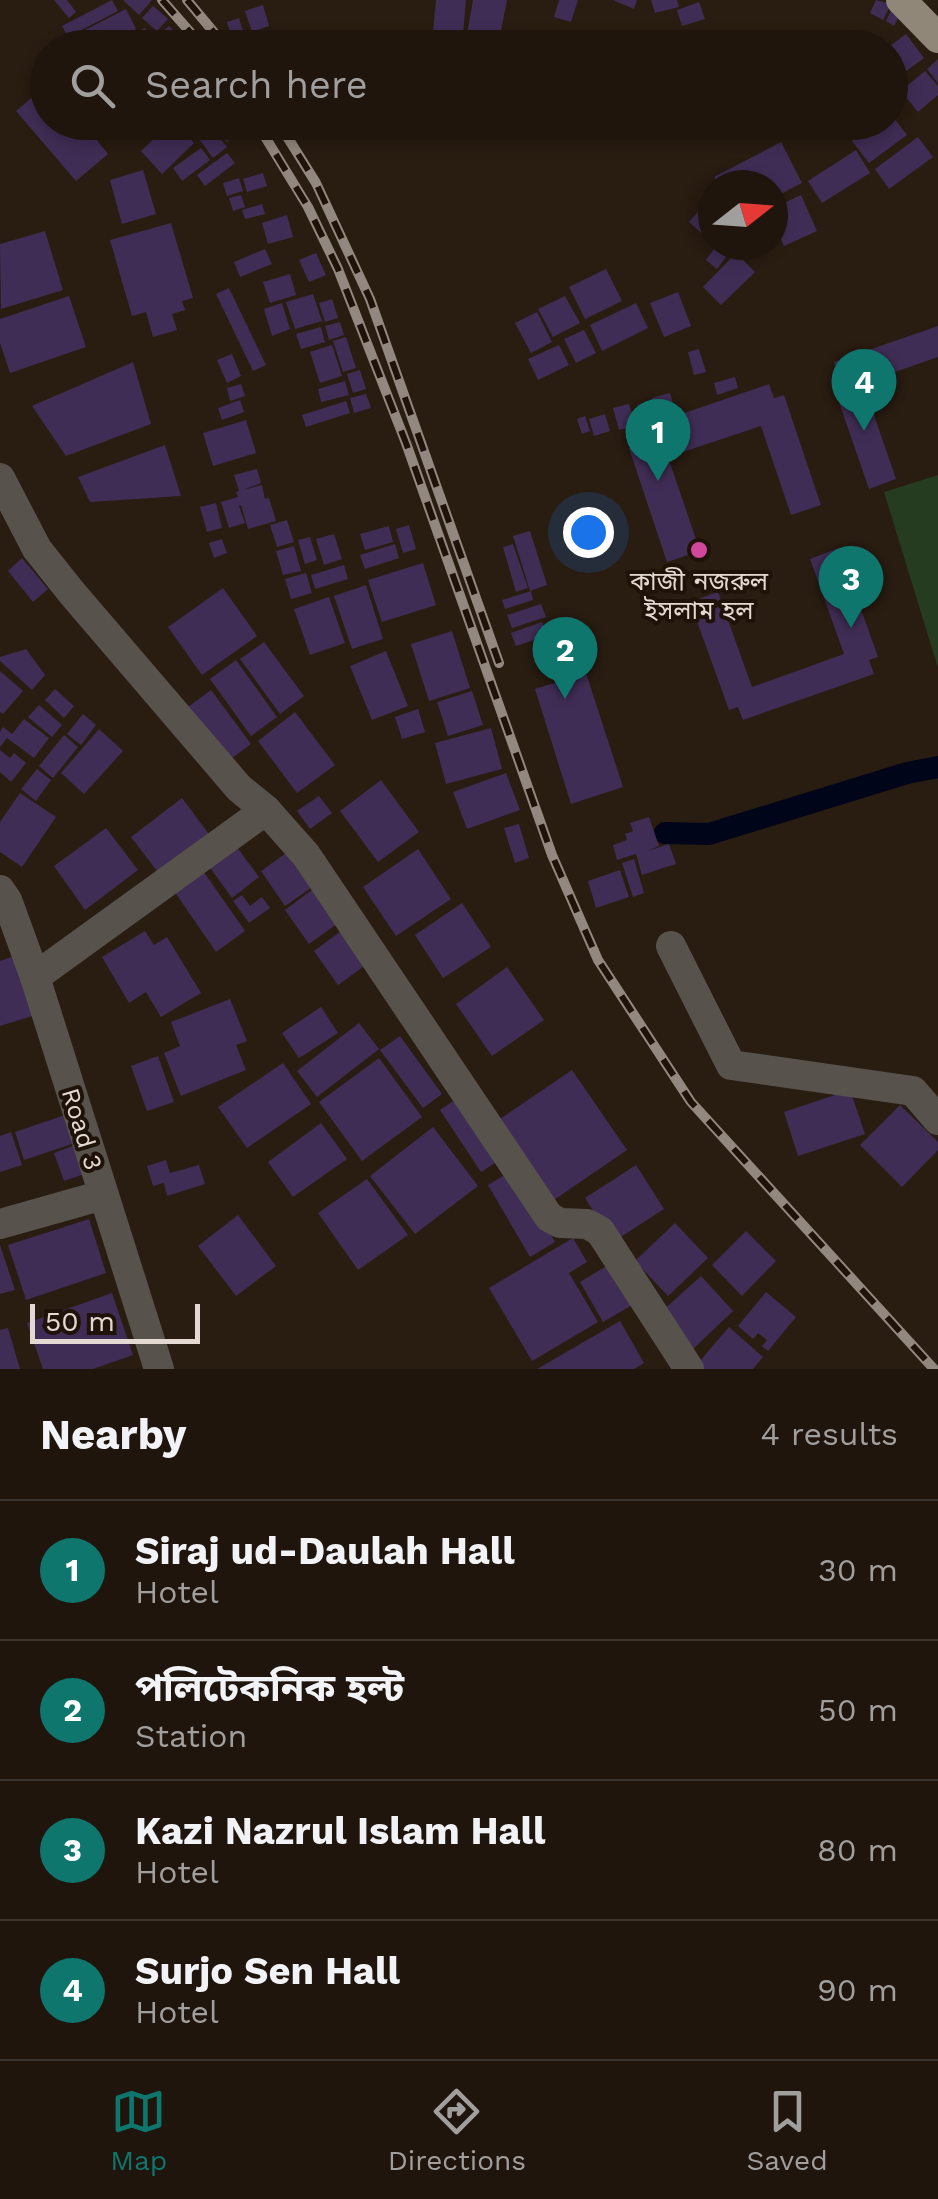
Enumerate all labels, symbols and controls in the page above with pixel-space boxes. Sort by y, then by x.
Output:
search box [30,30,908,140]
icon: search [65,58,120,113]
text: Search here [145,63,368,107]
north arrow [698,170,788,260]
pin: 4 [832,348,896,431]
pin: 1 [626,398,690,481]
your location [563,507,614,558]
marker: কাজী নজরুল ইসলাম হল [688,539,710,561]
pin: 3 [818,546,884,628]
place label: কাজী নজরুল ইসলাম হল [629,567,769,625]
pin: 2 [532,616,598,699]
street label: Road 3 [56,1085,108,1173]
scale bar [30,1299,200,1344]
text: 50 m [45,1305,115,1338]
text: Nearby [40,1410,187,1459]
text: 4 results [760,1415,898,1453]
text: Siraj ud-Daulah Hall [135,1529,515,1573]
text: 1 [66,1551,79,1589]
text: 30 m [818,1551,898,1589]
text: Hotel [135,1573,219,1611]
text: পলিটেকনিক হল্ট [135,1666,404,1710]
text: 2 [63,1691,82,1729]
text: 50 m [818,1691,898,1729]
text: Station [135,1717,247,1755]
text: Kazi Nazrul Islam Hall [135,1809,545,1853]
text: 3 [63,1831,82,1869]
text: 80 m [817,1831,898,1869]
text: Hotel [135,1853,219,1891]
text: Surjo Sen Hall [135,1949,400,1993]
text: 4 [62,1971,83,2009]
text: 90 m [817,1971,898,2009]
text: Hotel [135,1993,219,2031]
tab: Map [110,2084,167,2177]
tab: Directions [388,2084,526,2177]
tab: Saved [746,2084,828,2177]

